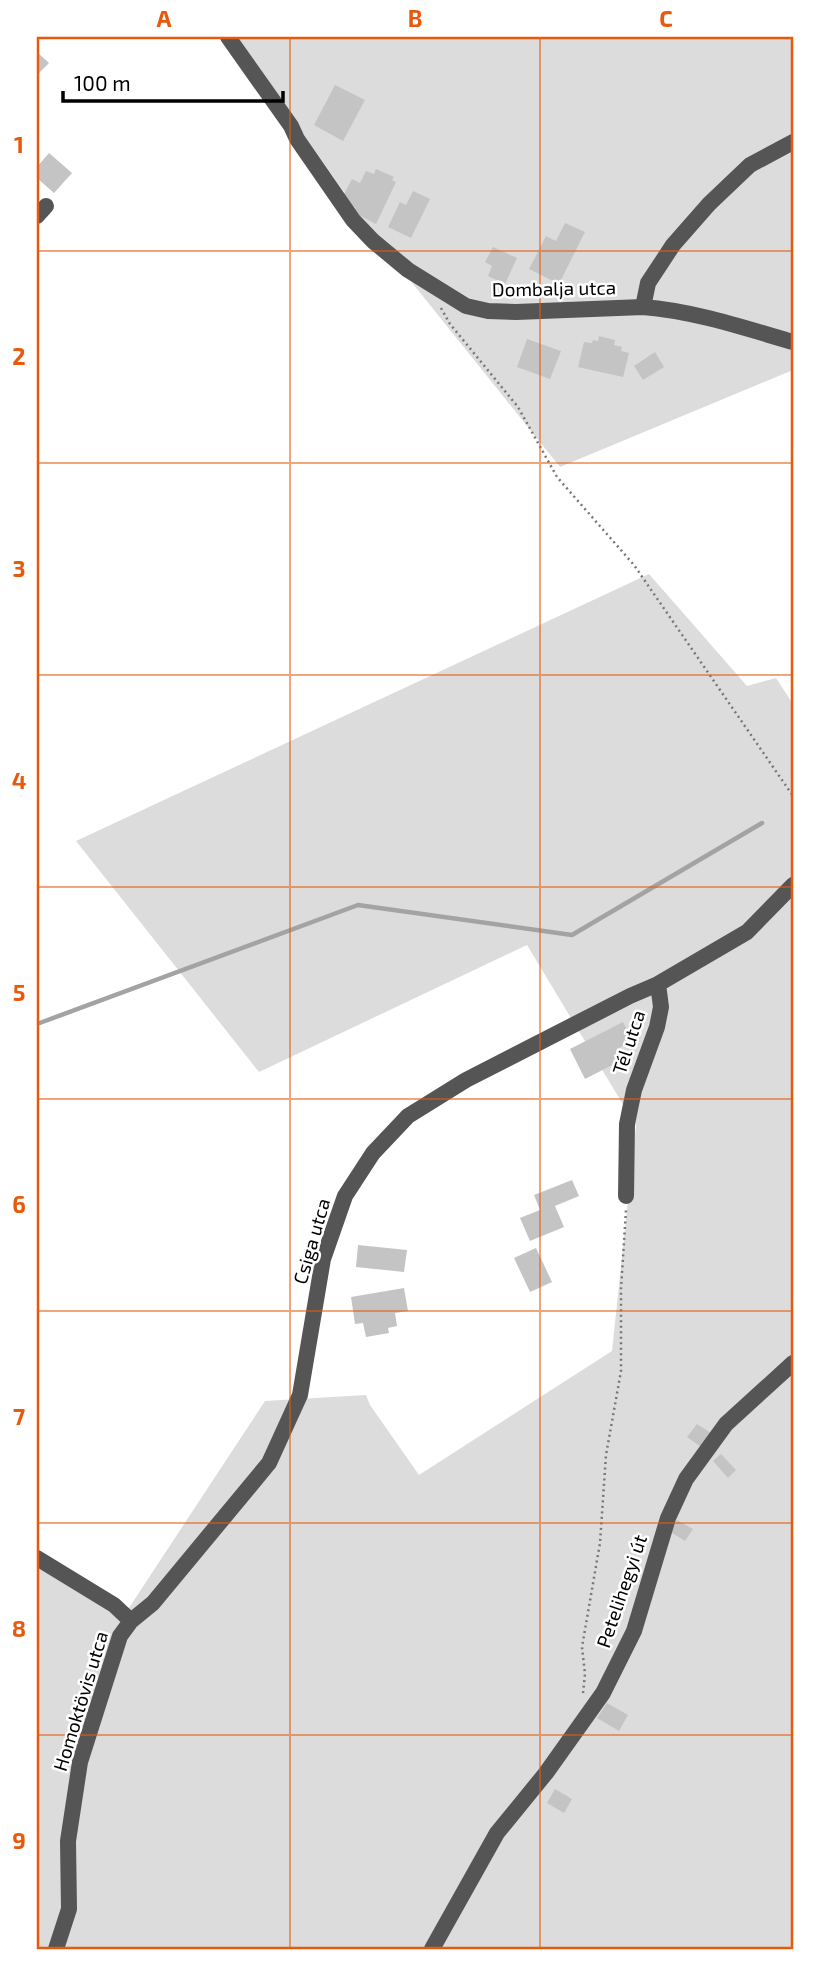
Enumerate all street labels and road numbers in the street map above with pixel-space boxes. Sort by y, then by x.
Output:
street label: Dombalja utca [492,275,616,301]
street label: Tél utca [607,1007,649,1077]
street label: Csiga utca [288,1195,334,1287]
street label: Petelihegyi út [591,1531,651,1651]
street label: Homoktövis utca [48,1628,112,1774]

